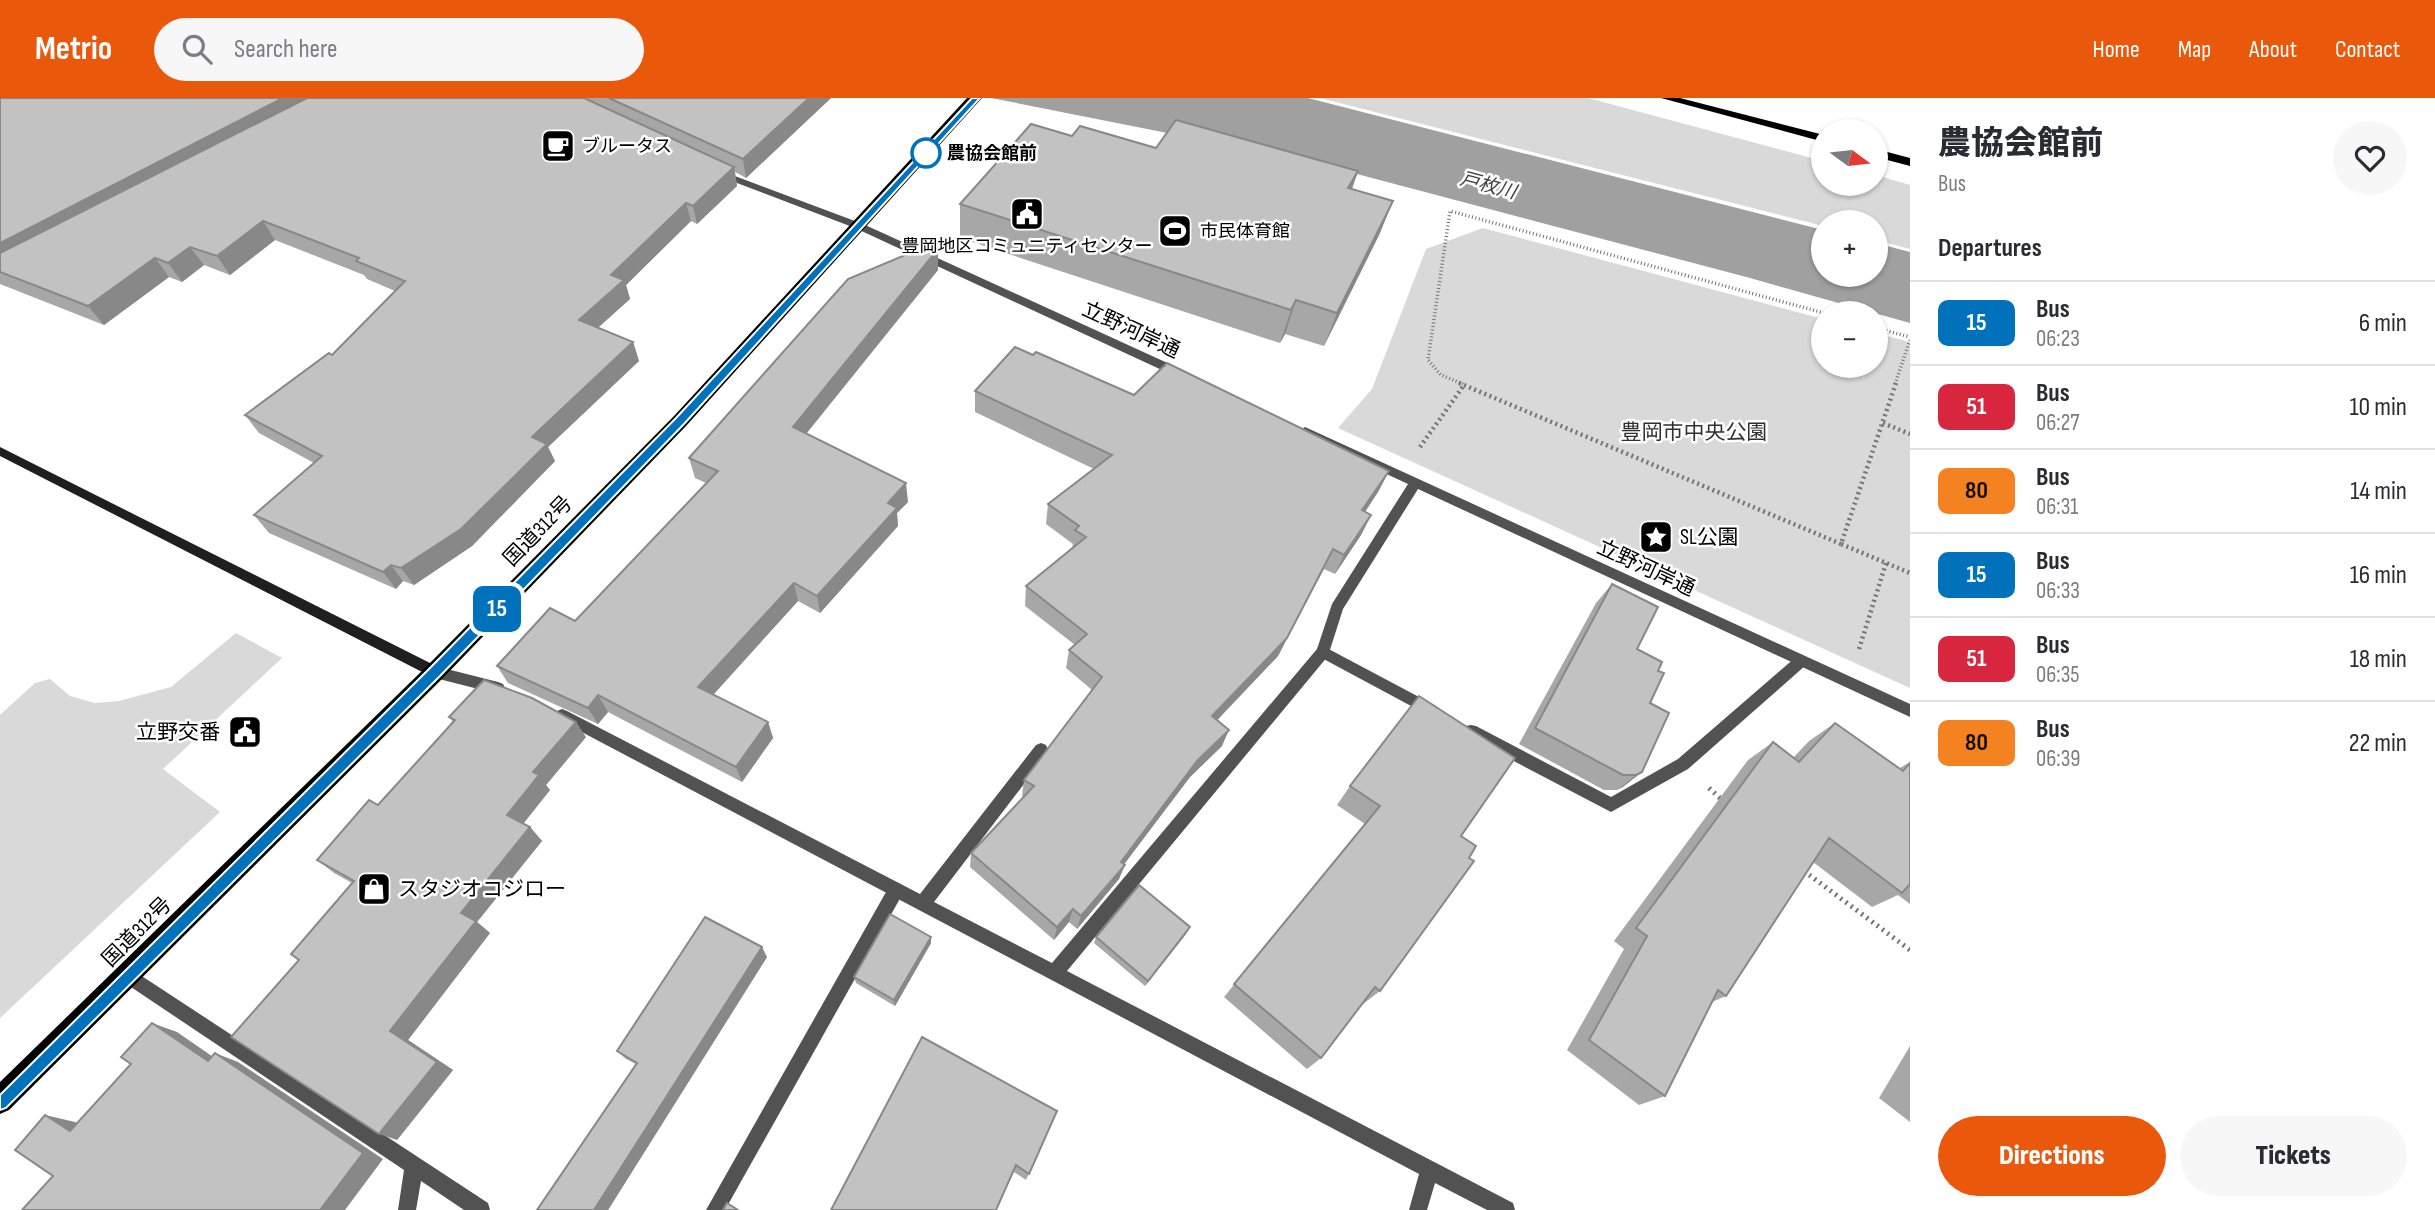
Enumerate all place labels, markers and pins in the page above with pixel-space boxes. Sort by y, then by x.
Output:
cafe icon: ブルータス [539,127,577,165]
place label: ブルータス [582,136,672,157]
marker: 農協会館前 [911,138,941,168]
place label: 農協会館前 [947,143,1037,164]
public building icon: 豊岡地区コミュニティセンター [1008,195,1046,233]
sports icon: 市民体育館 [1156,212,1194,250]
place label: 市民体育館 [1200,221,1290,242]
place label: 豊岡地区コミュニティセンター [902,236,1152,257]
place icon: SL公園 [1637,518,1675,556]
place label: SL公園 [1680,525,1739,550]
public building icon: 立野交番 [226,713,264,751]
place label: 立野交番 [136,720,220,745]
shop icon: スタジオコジロー [355,870,393,908]
place label: スタジオコジロー [398,877,566,902]

